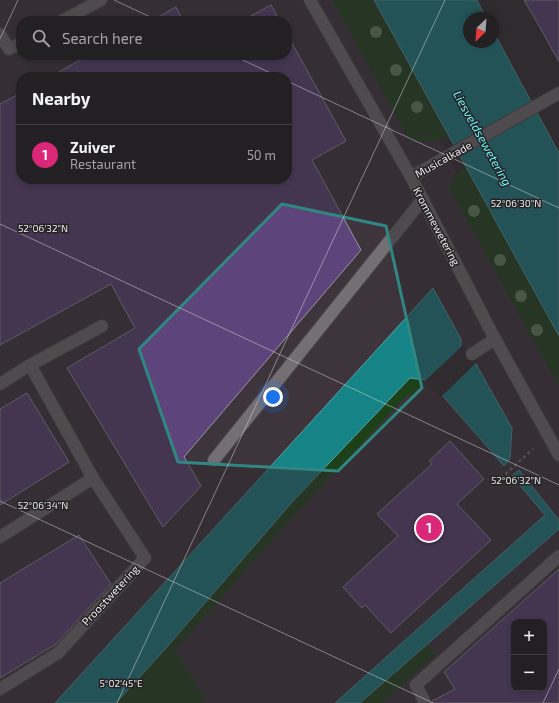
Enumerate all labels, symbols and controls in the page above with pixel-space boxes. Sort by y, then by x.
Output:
north arrow [463,12,499,48]
search box [16,16,292,60]
icon: search [30,27,52,49]
text: Search here [62,29,143,47]
text: Nearby [32,88,90,108]
water label: Liesveldsewetering [451,88,515,188]
text: Zuiver [70,138,115,156]
street label: Musicalkade [412,138,474,180]
text: 1 [42,147,48,163]
text: 50 m [247,147,276,163]
text: Restaurant [70,156,136,172]
street label: Krommewetering [411,185,463,267]
text: 52°06'30"N [491,197,541,209]
text: 52°06'32"N [18,222,68,234]
your location [263,387,283,407]
text: 52°06'32"N [491,474,541,486]
text: 52°06'34"N [18,499,68,511]
pin: 1 [416,513,442,543]
street label: Proostwetering [79,562,141,628]
map controls [511,619,547,691]
button: + [511,619,547,655]
button: − [511,655,547,691]
text: 5°02'45"E [99,677,143,689]

